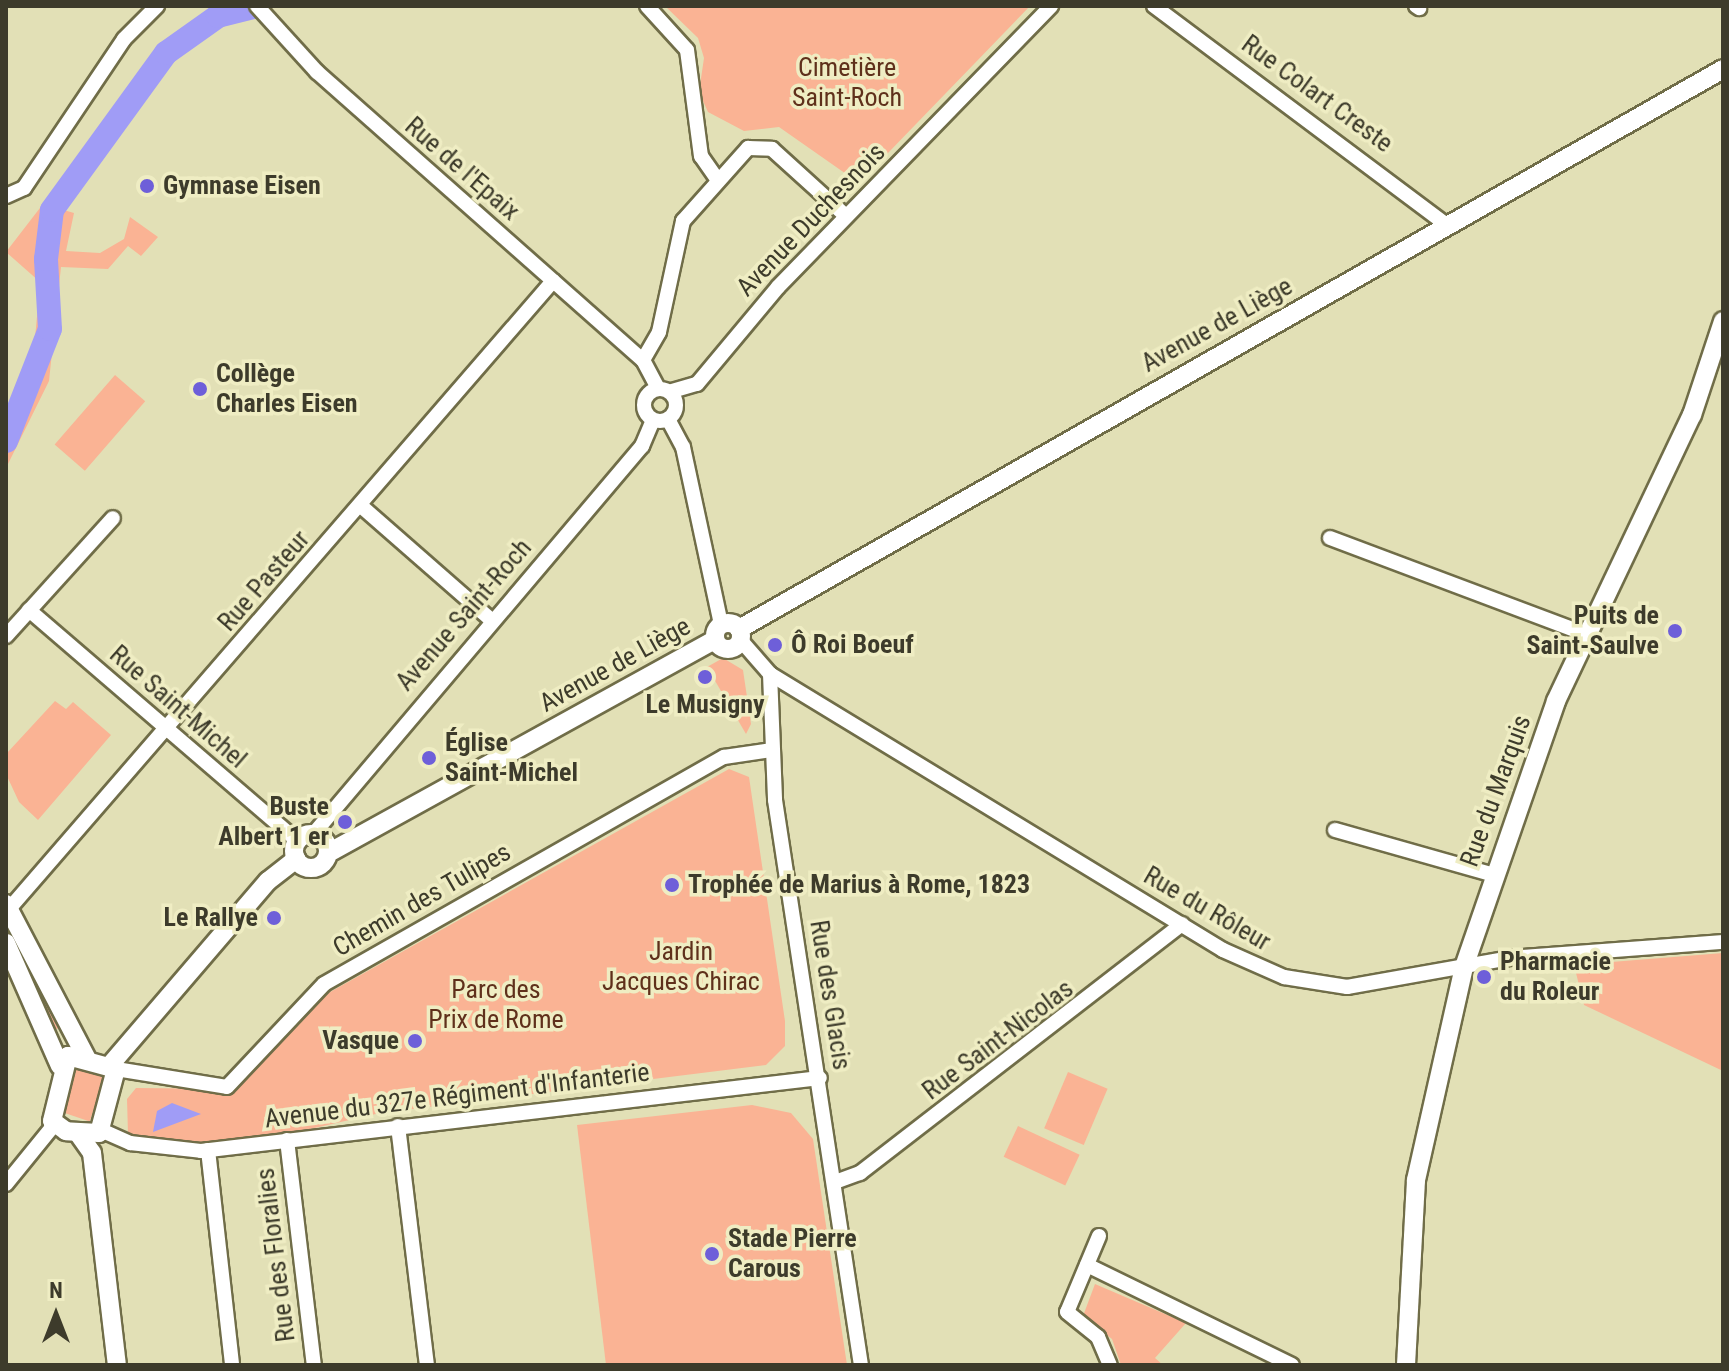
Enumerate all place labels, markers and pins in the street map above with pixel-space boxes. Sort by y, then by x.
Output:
place label: Gymnase Eisen [163,170,321,202]
marker: Gymnase Eisen [138,177,156,195]
place label: Collège Charles Eisen [216,358,358,420]
marker: Collège Charles Eisen [191,380,209,398]
place label: Puits de Saint-Saulve [1526,600,1659,662]
marker: Puits de Saint-Saulve [1666,622,1684,640]
place label: Ô Roi Boeuf [791,629,914,661]
marker: Ô Roi Boeuf [766,636,784,654]
marker: Le Musigny [696,668,714,686]
place label: Le Musigny [645,689,765,721]
place label: Église Saint-Michel [445,727,578,788]
marker: Église Saint-Michel [420,749,438,767]
place label: Buste Albert 1 er [218,791,329,852]
marker: Buste Albert 1 er [336,813,354,831]
place label: Trophée de Marius à Rome, 1823 [688,869,1030,901]
marker: Trophée de Marius à Rome, 1823 [663,876,681,894]
place label: Le Rallye [164,902,258,934]
marker: Le Rallye [265,909,283,927]
place label: Pharmacie du Roleur [1500,946,1611,1008]
marker: Pharmacie du Roleur [1475,968,1493,986]
place label: Vasque [322,1025,399,1057]
marker: Vasque [406,1032,424,1050]
place label: Stade Pierre Carous [728,1223,857,1284]
marker: Stade Pierre Carous [703,1245,721,1263]

